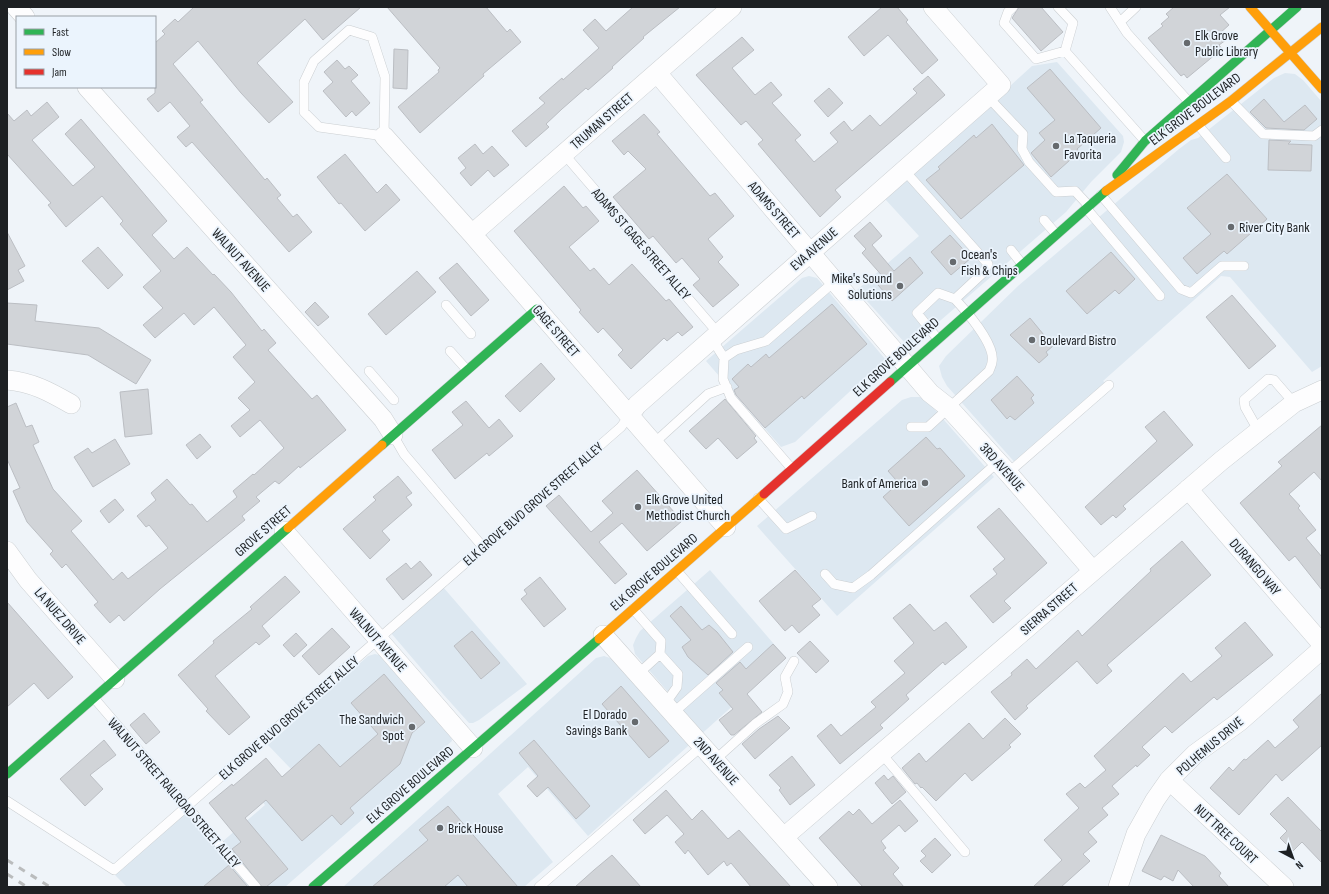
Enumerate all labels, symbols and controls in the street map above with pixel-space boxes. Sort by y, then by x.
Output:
legend [16,16,156,88]
text: Fast [52,25,69,40]
place label: Elk Grove Public Library [1195,27,1259,60]
marker: Elk Grove Public Library [1182,38,1192,48]
text: Slow [52,45,71,60]
text: Jam [51,65,67,80]
street label: ELK GROVE BOULEVARD [1146,69,1244,149]
street label: TRUMAN STREET [567,89,637,153]
place label: La Taqueria Favorita [1064,130,1116,163]
marker: La Taqueria Favorita [1051,141,1061,151]
street label: ADAMS STREET [744,177,804,242]
street label: ADAMS ST GAGE STREET ALLEY [587,184,694,303]
place label: River City Bank [1239,219,1310,236]
marker: River City Bank [1226,222,1236,232]
street label: EVA AVENUE [787,224,841,274]
street label: WALNUT AVENUE [208,225,274,295]
place label: Ocean's Fish & Chips [961,246,1018,279]
marker: Ocean's Fish & Chips [948,257,958,267]
place label: Mike's Sound Solutions [831,270,892,303]
marker: Mike's Sound Solutions [895,281,905,291]
street label: GAGE STREET [529,302,583,361]
street label: ELK GROVE BOULEVARD [849,314,943,400]
place label: Boulevard Bistro [1040,332,1116,349]
marker: Boulevard Bistro [1027,335,1037,345]
street label: ELK GROVE BLVD GROVE STREET ALLEY [459,438,607,569]
street label: 3RD AVENUE [976,439,1028,495]
place label: Bank of America [841,475,917,492]
marker: Bank of America [920,478,930,488]
place label: Elk Grove United Methodist Church [646,491,730,524]
street label: GROVE STREET [231,501,295,560]
marker: Elk Grove United Methodist Church [633,502,643,512]
street label: ELK GROVE BOULEVARD [607,529,701,615]
street label: DURANGO WAY [1226,535,1284,599]
street label: SIERRA STREET [1017,579,1082,639]
street label: LA NUEZ DRIVE [31,584,89,648]
street label: WALNUT AVENUE [346,604,411,676]
street label: ELK GROVE BLVD GROVE STREET ALLEY [215,652,363,783]
place label: El Dorado Savings Bank [566,706,628,739]
place label: The Sandwich Spot [339,711,404,744]
street label: POLHEMUS DRIVE [1173,713,1247,779]
street label: WALNUT STREET RAILROAD STREET ALLEY [104,714,244,872]
marker: El Dorado Savings Bank [630,717,640,727]
marker: The Sandwich Spot [407,722,417,732]
street label: 2ND AVENUE [690,733,742,789]
street label: ELK GROVE BOULEVARD [363,742,457,828]
street label: NUT TREE COURT [1191,800,1261,868]
place label: Brick House [448,820,503,837]
marker: Brick House [435,823,445,833]
north arrow [1273,838,1313,878]
text: N [1293,858,1306,872]

